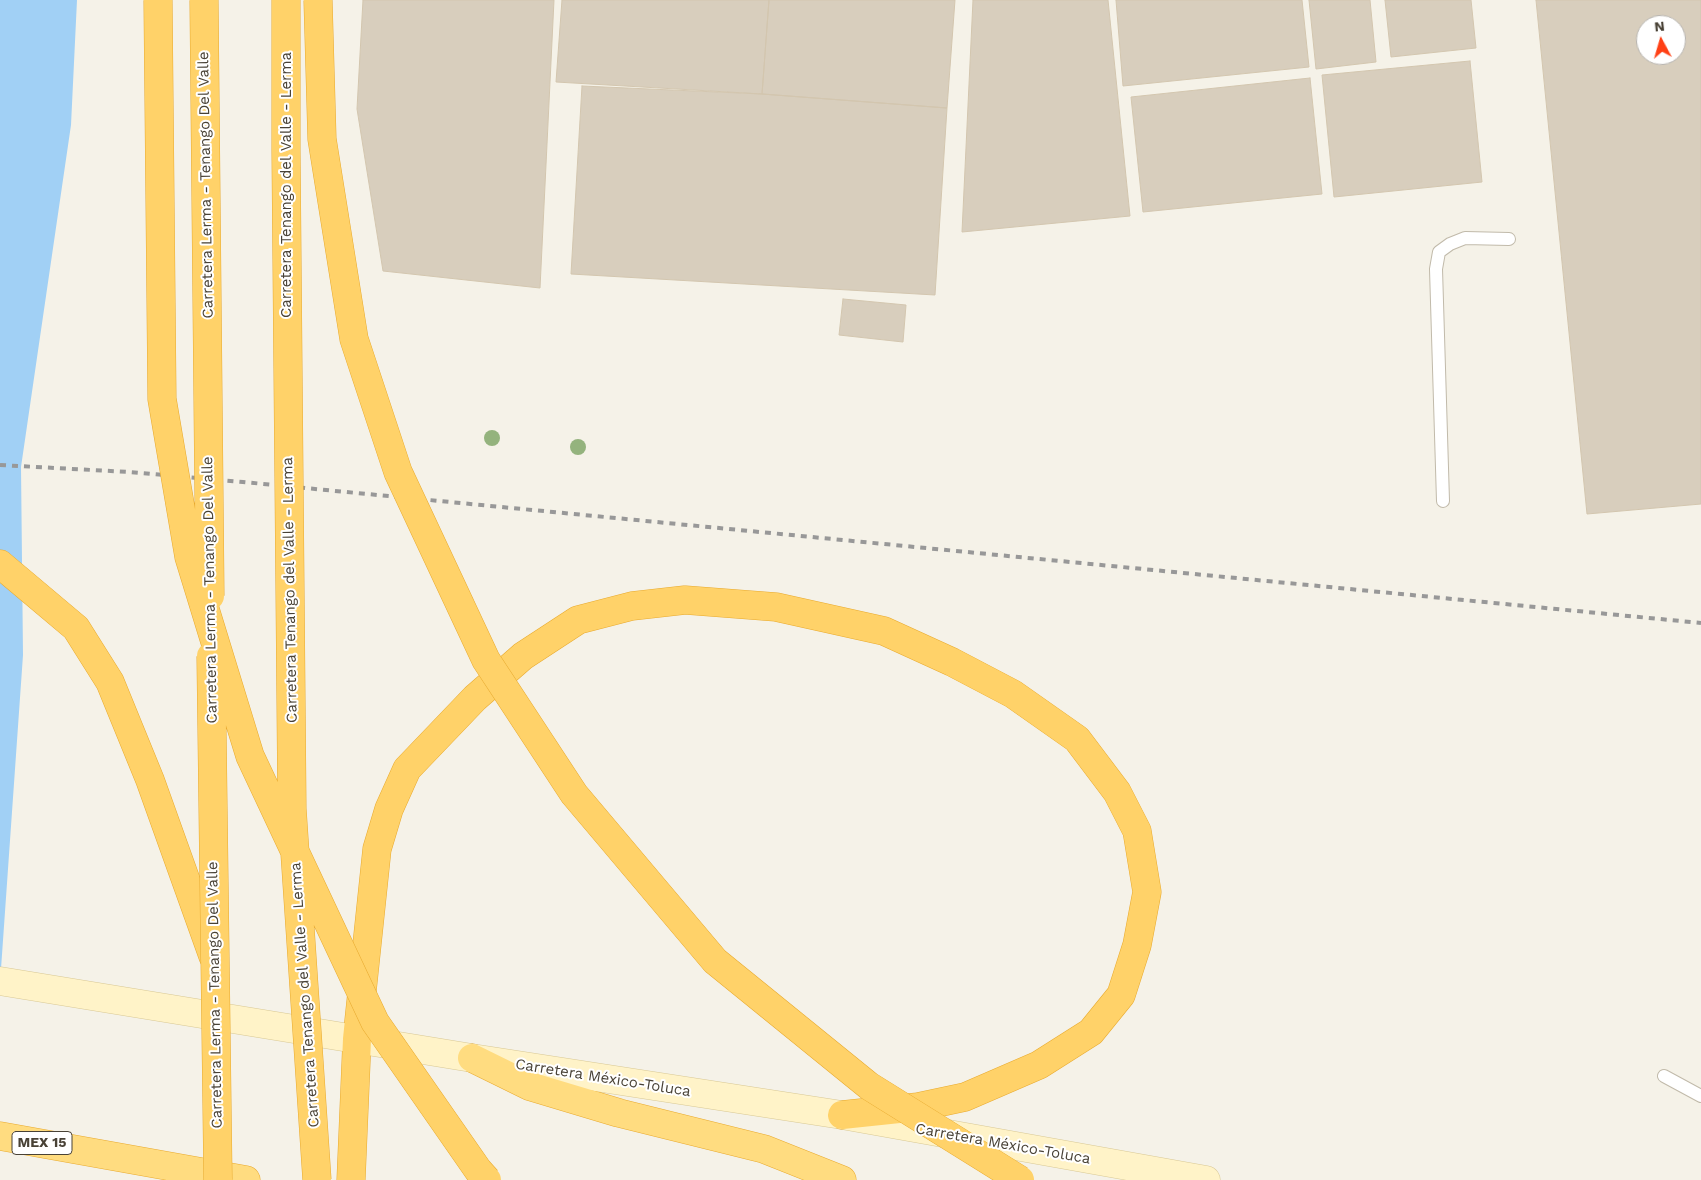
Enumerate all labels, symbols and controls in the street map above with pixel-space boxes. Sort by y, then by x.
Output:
north arrow [1636,15,1686,65]
text: N [1654,18,1666,35]
street label: Carretera Lerma - Tenango Del Valle [195,51,217,319]
street label: Carretera Tenango del Valle - Lerma [278,52,296,318]
street label: Carretera Lerma - Tenango Del Valle [199,456,221,724]
street label: Carretera Tenango del Valle - Lerma [279,457,301,723]
street label: Carretera Lerma - Tenango Del Valle [204,861,226,1129]
street label: Carretera Tenango del Valle - Lerma [287,862,323,1128]
street label: Carretera México-Toluca [514,1055,692,1101]
street label: Carretera México-Toluca [914,1120,1092,1168]
road number: MEX 15 [12,1132,72,1154]

